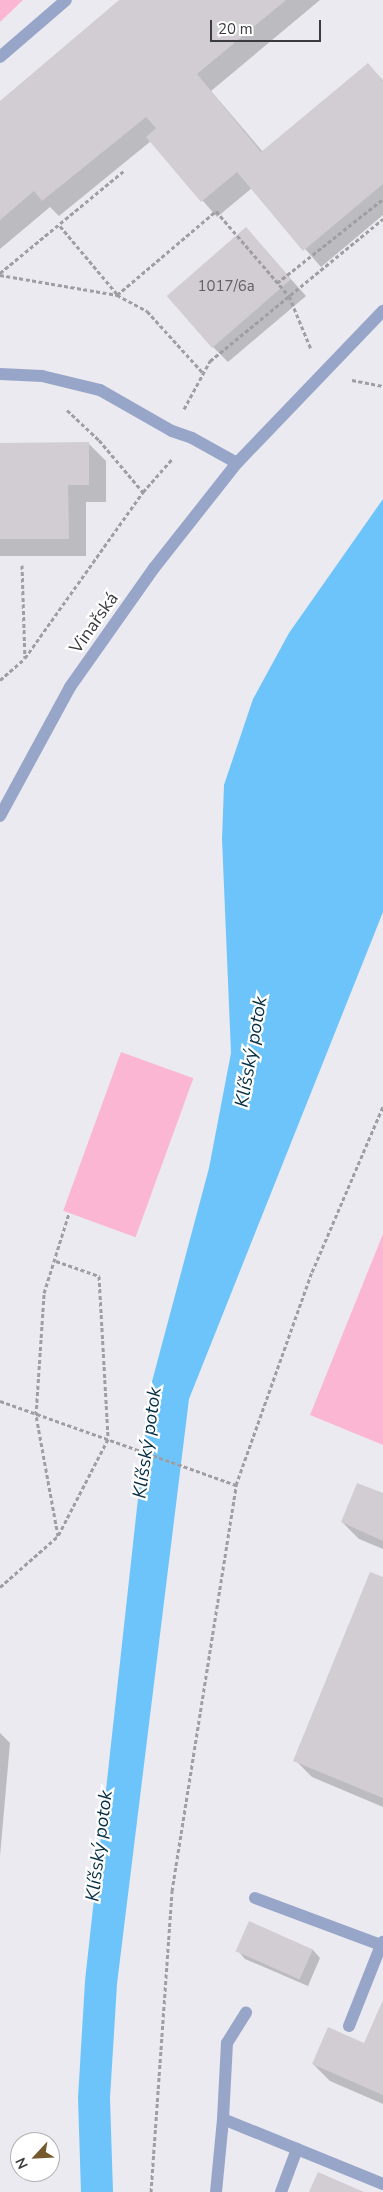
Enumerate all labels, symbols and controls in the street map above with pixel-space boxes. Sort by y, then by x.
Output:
scale bar [213,10,324,42]
text: 20 m [218,19,253,39]
house number: 1017/6a [197,278,255,296]
street label: Vinařská [65,588,123,658]
water label: Klíšský potok [231,995,273,1109]
water label: Klíšský potok [129,1386,167,1500]
water label: Klíšský potok [82,1789,118,1903]
north arrow [10,2132,60,2182]
text: N [11,2154,33,2172]

